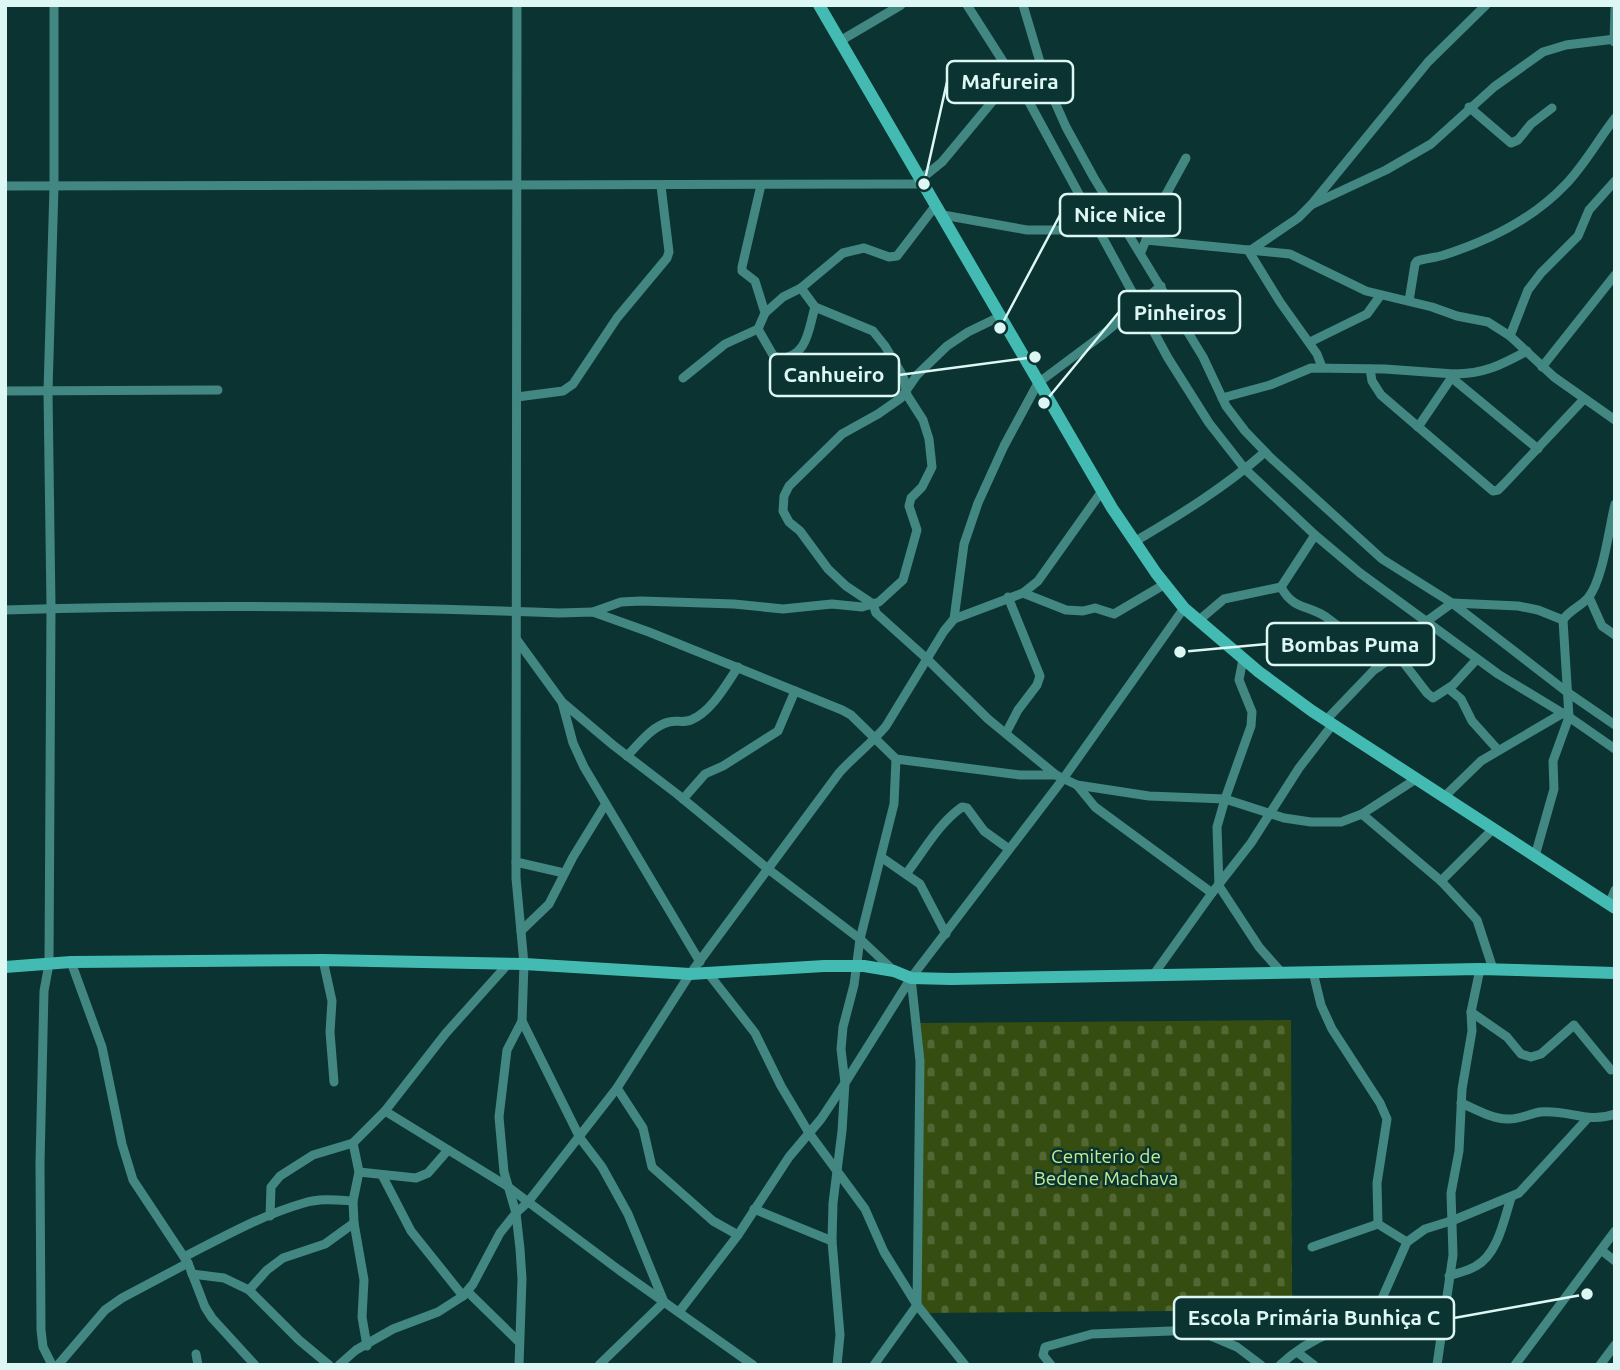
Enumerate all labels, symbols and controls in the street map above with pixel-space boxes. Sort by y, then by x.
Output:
callout: Mafureira [947,61,1073,103]
text: Mafureira [961,69,1059,93]
callout: Nice Nice [1060,194,1180,236]
text: Nice Nice [1074,202,1166,226]
callout: Pinheiros [1119,291,1240,333]
text: Pinheiros [1134,300,1226,324]
callout: Canhueiro [770,354,899,396]
text: Canhueiro [784,362,884,386]
callout: Bombas Puma [1267,623,1434,665]
text: Bombas Puma [1281,632,1419,656]
park label: Cemiterio de Bedene Machava [1034,1145,1178,1189]
callout: Escola Primária Bunhiça C [1174,1297,1454,1339]
text: Escola Primária Bunhiça C [1188,1305,1440,1329]

